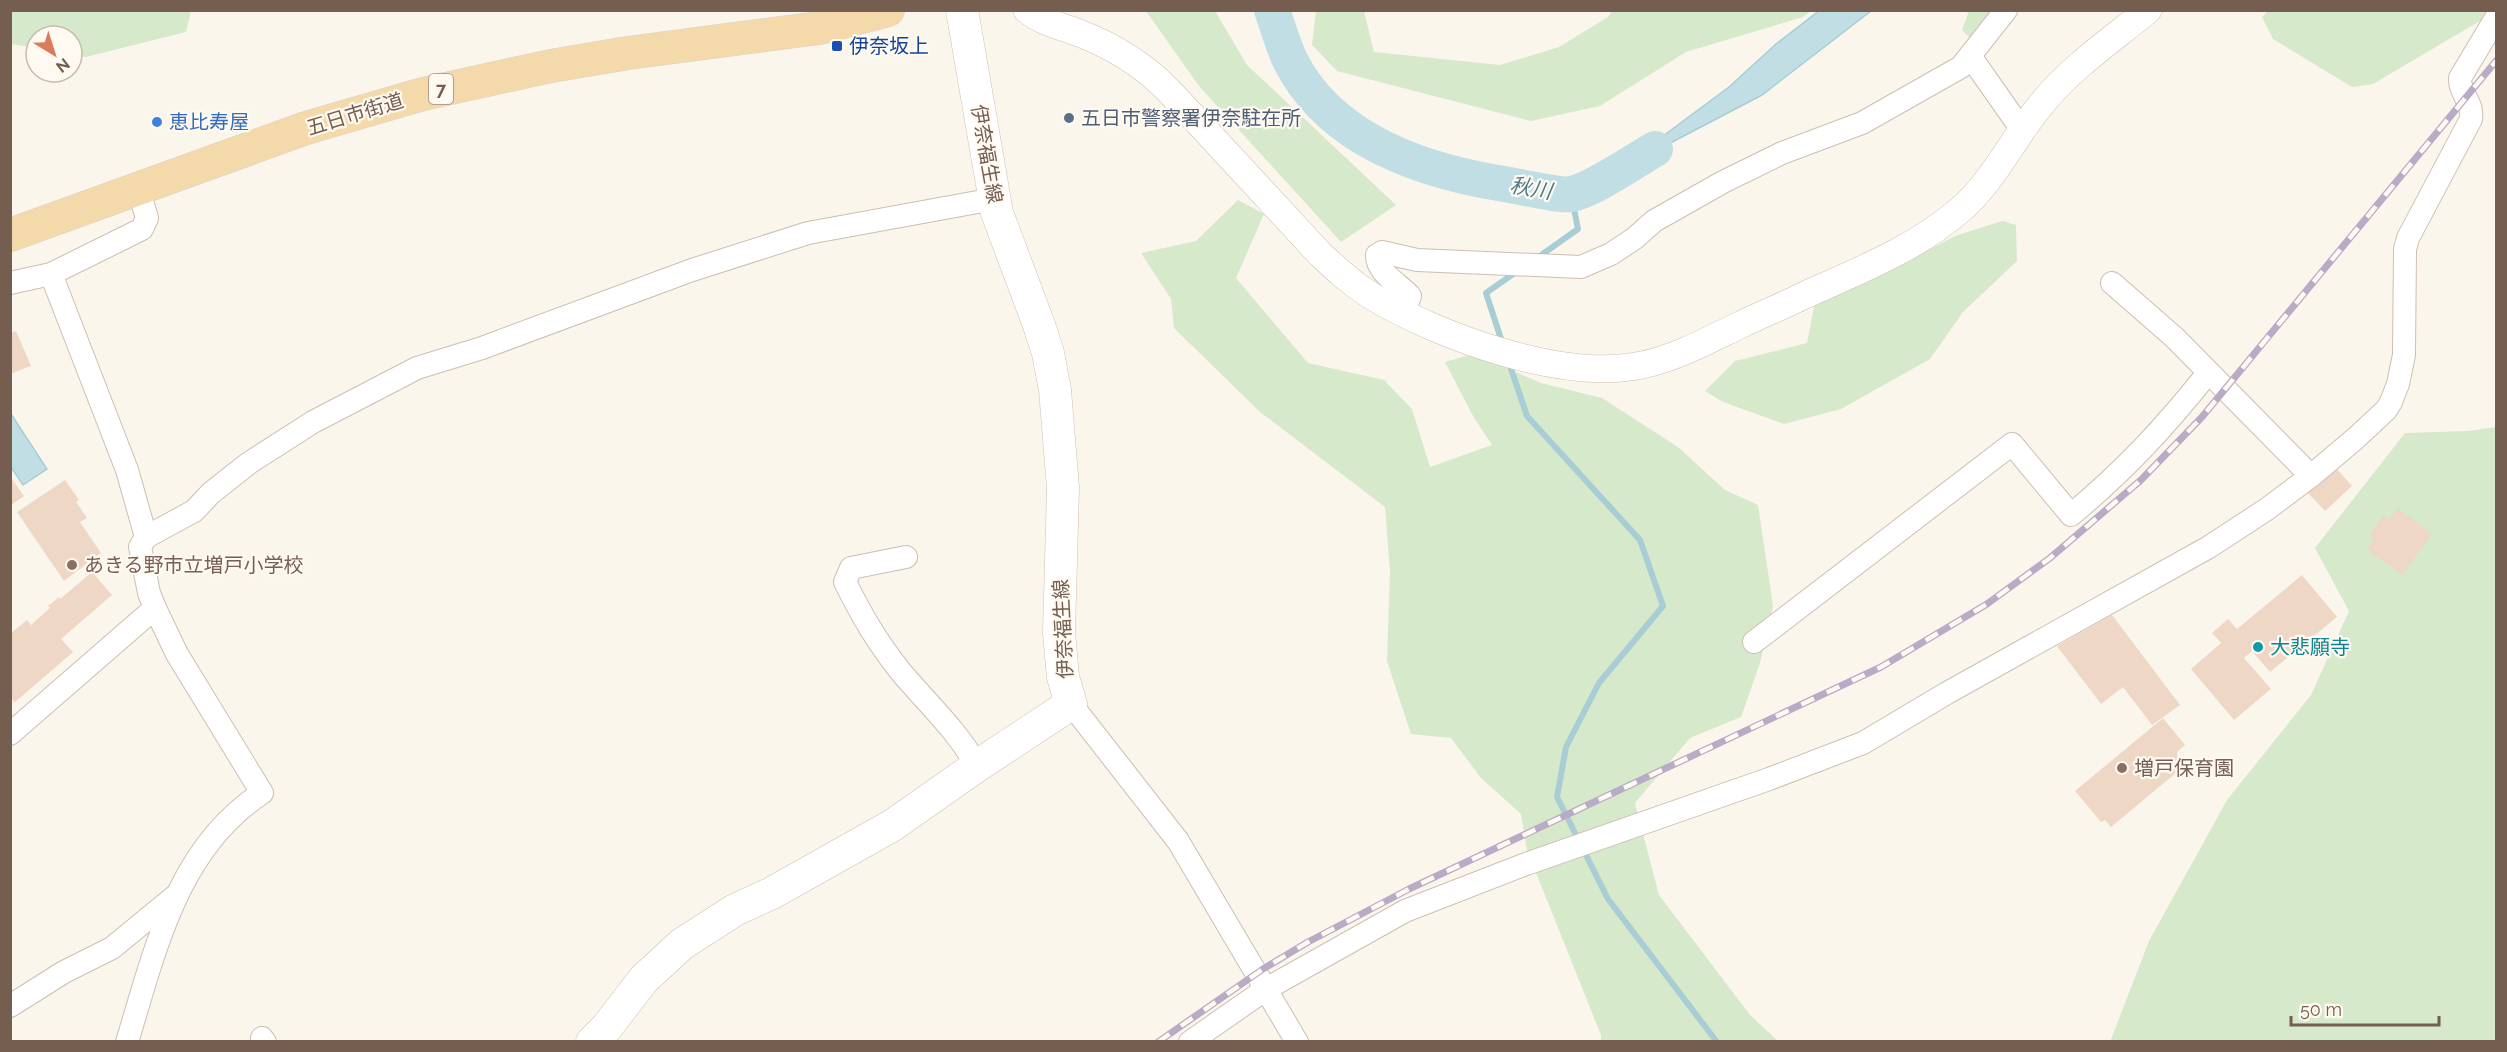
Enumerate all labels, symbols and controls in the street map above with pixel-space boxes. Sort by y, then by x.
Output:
north arrow [24,24,84,84]
place label: 伊奈坂上 [849,34,929,58]
marker: 伊奈坂上 [830,39,844,53]
text: N [52,54,74,77]
road number: 7 [429,74,453,104]
street label: 五日市街道 [304,88,406,140]
street label: 伊奈福生線 [966,103,1008,205]
place label: 五日市警察署伊奈駐在所 [1081,106,1301,130]
place label: 恵比寿屋 [169,110,249,134]
marker: 五日市警察署伊奈駐在所 [1062,111,1076,125]
marker: 恵比寿屋 [150,115,164,129]
water label: 秋川 [1508,172,1556,204]
place label: あきる野市立増戸小学校 [84,553,304,577]
marker: あきる野市立増戸小学校 [65,558,79,572]
street label: 伊奈福生線 [1048,578,1078,680]
place label: 大悲願寺 [2270,635,2350,659]
marker: 大悲願寺 [2251,640,2265,654]
place label: 増戸保育園 [2134,756,2234,780]
marker: 増戸保育園 [2115,761,2129,775]
scale bar [2291,989,2440,1027]
text: 50 m [2300,999,2342,1020]

